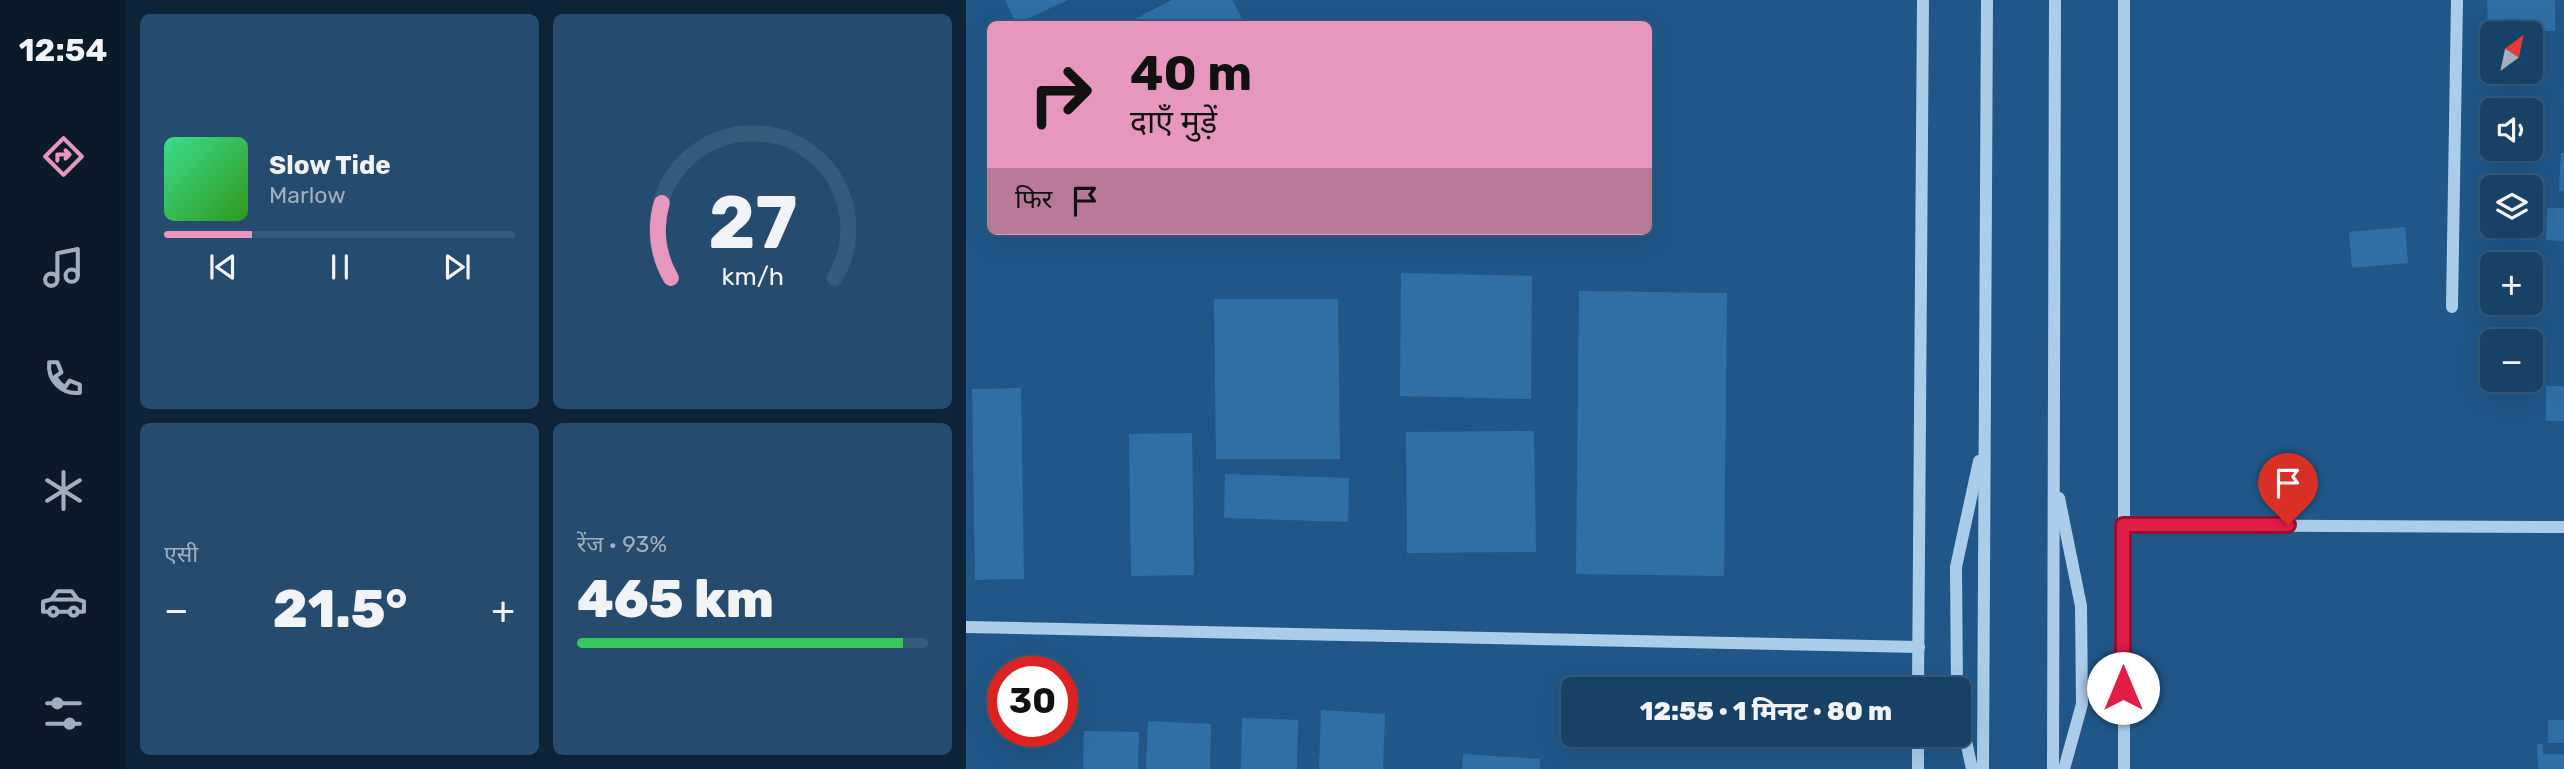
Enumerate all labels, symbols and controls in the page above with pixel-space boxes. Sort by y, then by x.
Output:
north arrow [2480,21,2543,84]
map controls [2480,21,2543,392]
text: 12:54 [19,31,107,69]
text: 40 m [1130,44,1252,102]
icon: right [1015,49,1106,140]
button: sound [2480,98,2543,161]
text: दाएँ मुड़ें [1130,103,1217,141]
icon: directions [39,132,88,181]
text: Slow Tide [269,150,391,181]
button: layers [2480,175,2543,238]
text: 27 [708,180,797,266]
text: Marlow [269,181,346,209]
icon: arrive [1066,182,1104,220]
text: फिर [1015,184,1052,215]
icon: music [39,243,88,292]
icon: previous [204,248,242,286]
icon: pause [321,248,359,286]
icon: next [438,248,476,286]
button: + [2480,252,2543,315]
text: km/h [721,262,784,291]
button: − [2480,329,2543,392]
icon: phone [39,354,88,403]
pin [2258,453,2318,525]
icon: arrive [2269,464,2307,502]
icon: climate [39,466,88,515]
text: रेंज · 93% [577,530,667,558]
text: एसी [164,540,198,568]
text: 465 km [577,568,774,630]
icon: car [39,577,88,626]
text: 21.5° [273,578,407,640]
text: − [164,587,189,633]
text: + [491,587,515,633]
position arrow [2086,651,2160,725]
speed limit sign: 30 [987,656,1078,747]
icon: filters [39,689,88,738]
text: 12:55 · 1 मिनट · 80 m [1640,696,1892,727]

